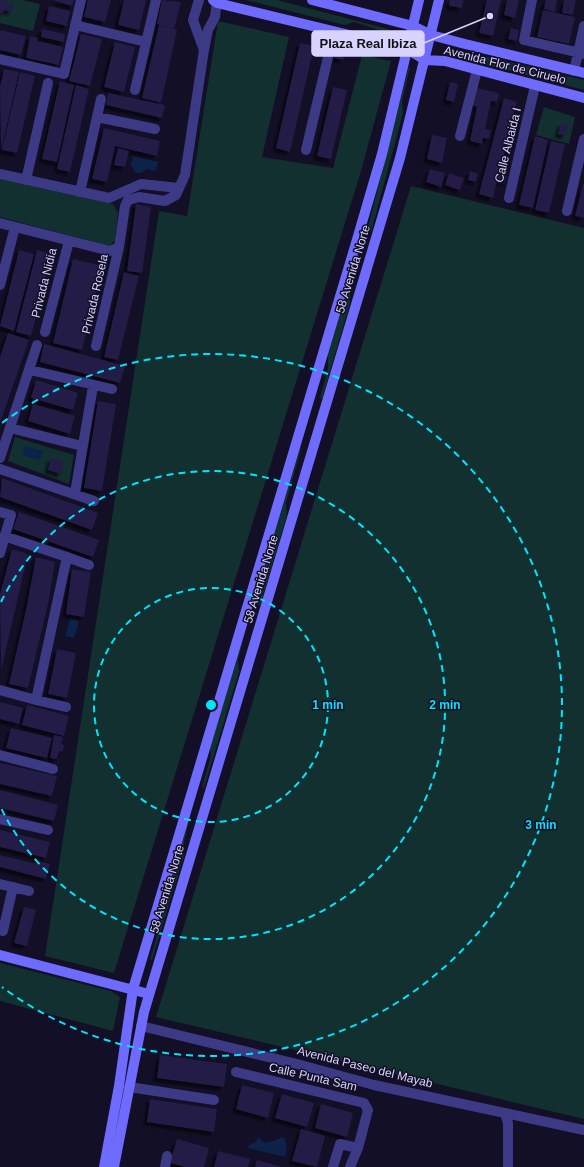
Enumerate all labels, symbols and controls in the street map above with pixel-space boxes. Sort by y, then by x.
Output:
callout: Plaza Real Ibiza [312,31,424,56]
text: Plaza Real Ibiza [320,36,417,51]
street label: Avenida Flor de Ciruelo [443,43,568,87]
street label: Calle Albaida I [492,106,524,184]
street label: 58 Avenida Norte [333,223,373,315]
street label: Privada Nidia [29,246,60,319]
street label: Privada Rosela [79,252,111,335]
street label: 58 Avenida Norte [241,533,281,625]
centre of rings [204,698,218,712]
text: 1 min [312,698,344,712]
text: 2 min [429,698,461,712]
text: 3 min [525,818,557,832]
street label: 58 Avenida Norte [147,843,187,935]
street label: Avenida Paseo del Mayab [296,1043,435,1091]
street label: Calle Punta Sam [268,1060,358,1094]

